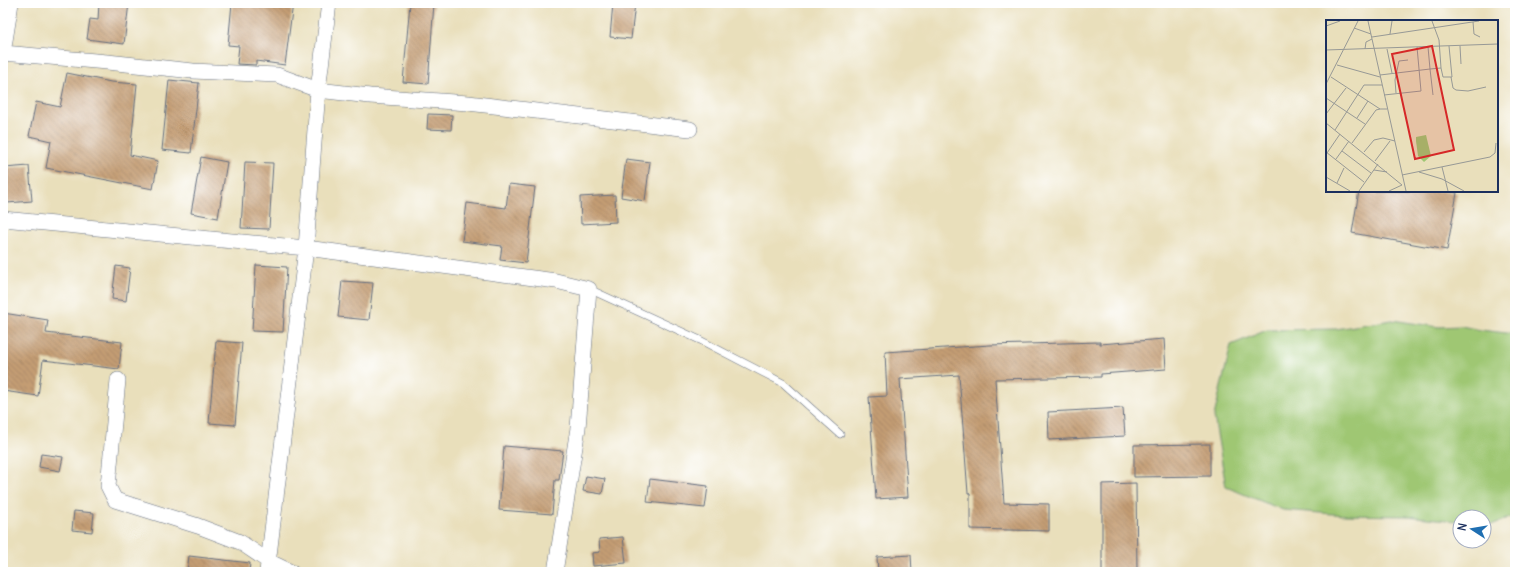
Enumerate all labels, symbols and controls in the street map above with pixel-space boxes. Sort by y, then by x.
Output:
inset map [1326,20,1498,192]
north arrow [1452,509,1492,549]
text: N [1455,522,1470,532]

